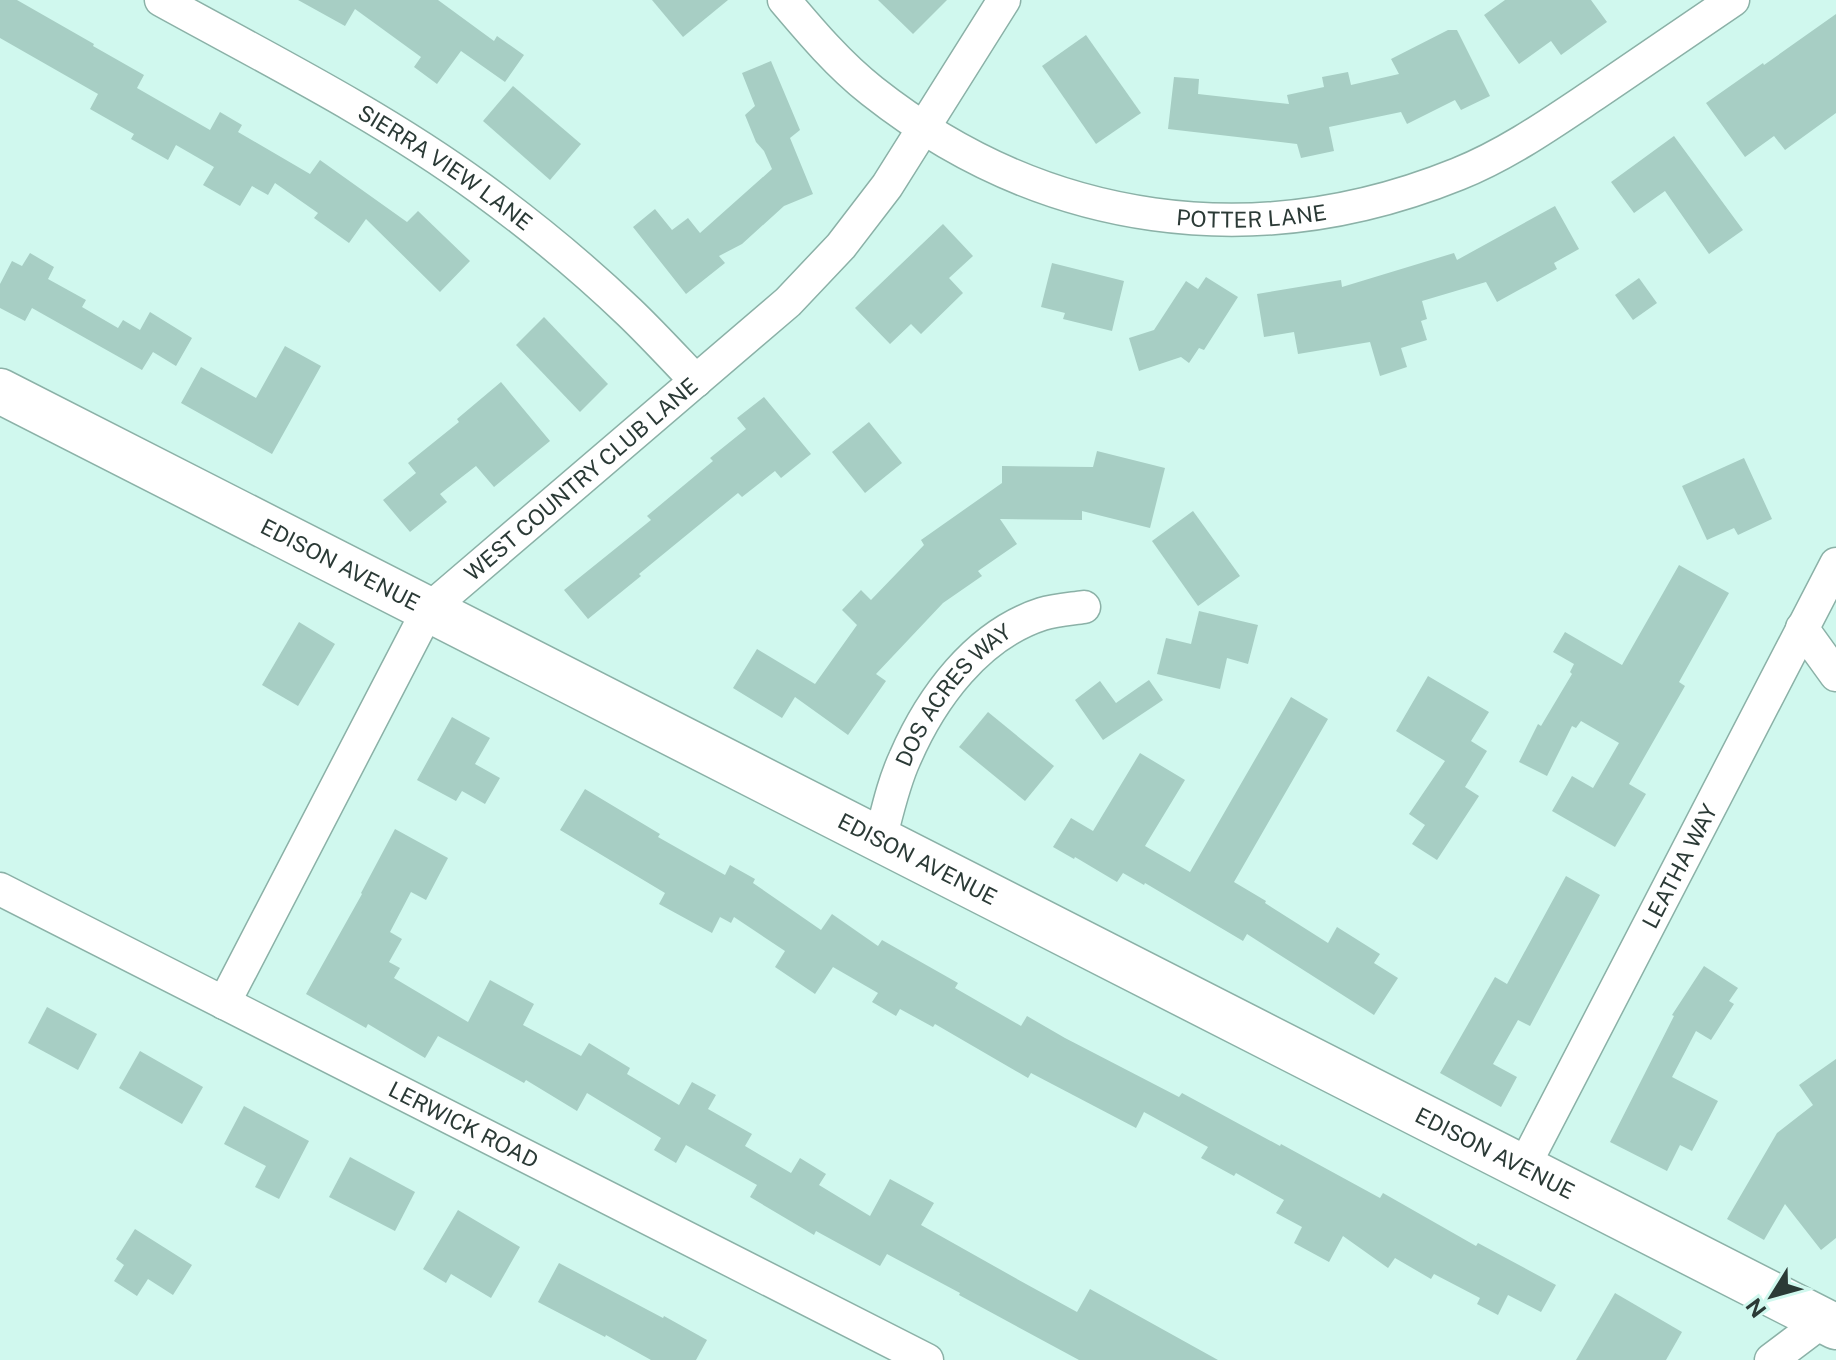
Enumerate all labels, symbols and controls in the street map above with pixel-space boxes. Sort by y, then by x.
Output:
street label: SIERRA VIEW LANE [353,99,537,236]
street label: POTTER LANE [1175,199,1328,233]
street label: WEST COUNTRY CLUB LANE [459,372,703,586]
street label: EDISON AVENUE [256,513,424,616]
street label: DOS ACRES WAY [890,618,1016,770]
street label: LEATHA WAY [1637,799,1723,933]
street label: EDISON AVENUE [834,807,1002,910]
street label: LERWICK ROAD [384,1076,543,1173]
street label: EDISON AVENUE [1411,1102,1579,1204]
north arrow [1732,1256,1812,1336]
text: N [1740,1293,1772,1323]

